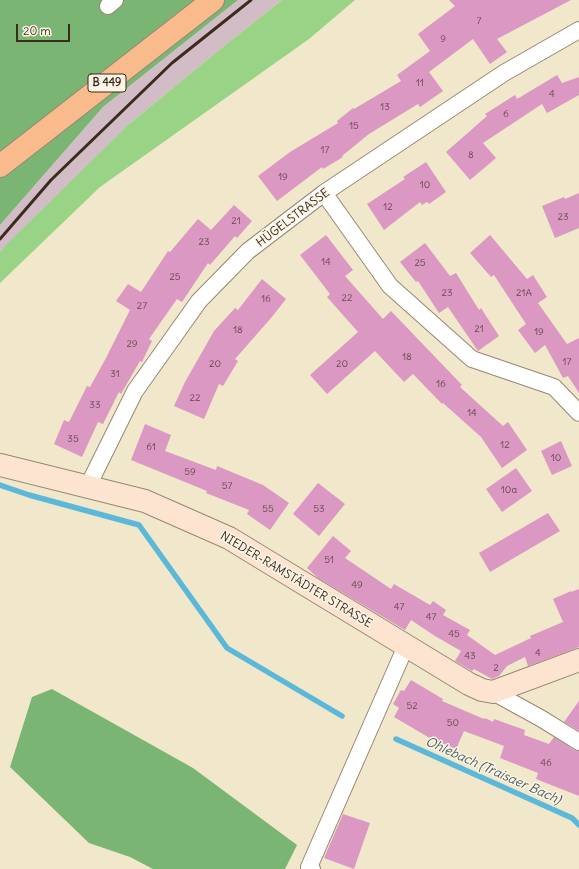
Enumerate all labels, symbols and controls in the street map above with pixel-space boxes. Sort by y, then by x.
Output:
house number: 7 [477,15,481,27]
scale bar [18,16,72,42]
text: 20 m [23,23,51,38]
house number: 9 [440,33,446,45]
road number: B 449 [88,74,126,92]
house number: 11 [416,77,424,89]
house number: 4 [549,88,555,100]
house number: 13 [380,101,390,113]
house number: 6 [503,108,509,120]
house number: 15 [349,120,359,132]
house number: 17 [321,144,329,156]
house number: 8 [468,149,474,161]
house number: 19 [278,171,288,183]
house number: 10 [420,179,430,191]
street label: HÜGELSTRASSE [254,186,332,250]
house number: 12 [383,201,393,213]
house number: 23 [557,211,569,223]
house number: 21 [231,215,241,227]
house number: 23 [198,236,210,248]
house number: 14 [321,256,331,268]
house number: 25 [414,257,426,269]
house number: 25 [169,271,181,283]
house number: 23 [441,287,453,299]
house number: 21A [516,287,532,299]
house number: 22 [342,292,352,304]
house number: 16 [261,293,271,305]
house number: 27 [137,300,147,312]
house number: 21 [474,323,484,335]
house number: 18 [233,324,243,336]
house number: 19 [534,326,544,338]
house number: 29 [126,338,138,350]
house number: 18 [402,351,412,363]
house number: 17 [563,356,571,368]
house number: 20 [209,358,221,370]
house number: 20 [336,358,348,370]
house number: 31 [110,368,120,380]
house number: 16 [436,378,446,390]
house number: 22 [190,392,200,404]
house number: 33 [89,399,101,411]
house number: 14 [467,407,477,419]
house number: 35 [67,433,79,445]
house number: 12 [500,439,510,451]
house number: 61 [146,441,156,453]
house number: 10 [551,452,561,464]
house number: 59 [184,466,196,478]
house number: 57 [222,480,232,492]
house number: 10a [501,484,517,496]
house number: 55 [262,503,274,515]
house number: 53 [313,503,325,515]
street label: NIEDER-RAMSTÄDTER STRASSE [218,529,374,631]
house number: 51 [324,554,334,566]
house number: 49 [351,579,363,591]
house number: 47 [394,601,404,613]
house number: 47 [426,611,436,623]
house number: 45 [448,628,460,640]
house number: 4 [535,647,541,659]
house number: 43 [464,650,476,662]
house number: 2 [493,662,499,674]
house number: 52 [406,700,418,712]
house number: 50 [447,717,459,729]
water label: Ohlebach (Traisaer Bach) [423,734,563,808]
house number: 46 [540,757,552,769]

